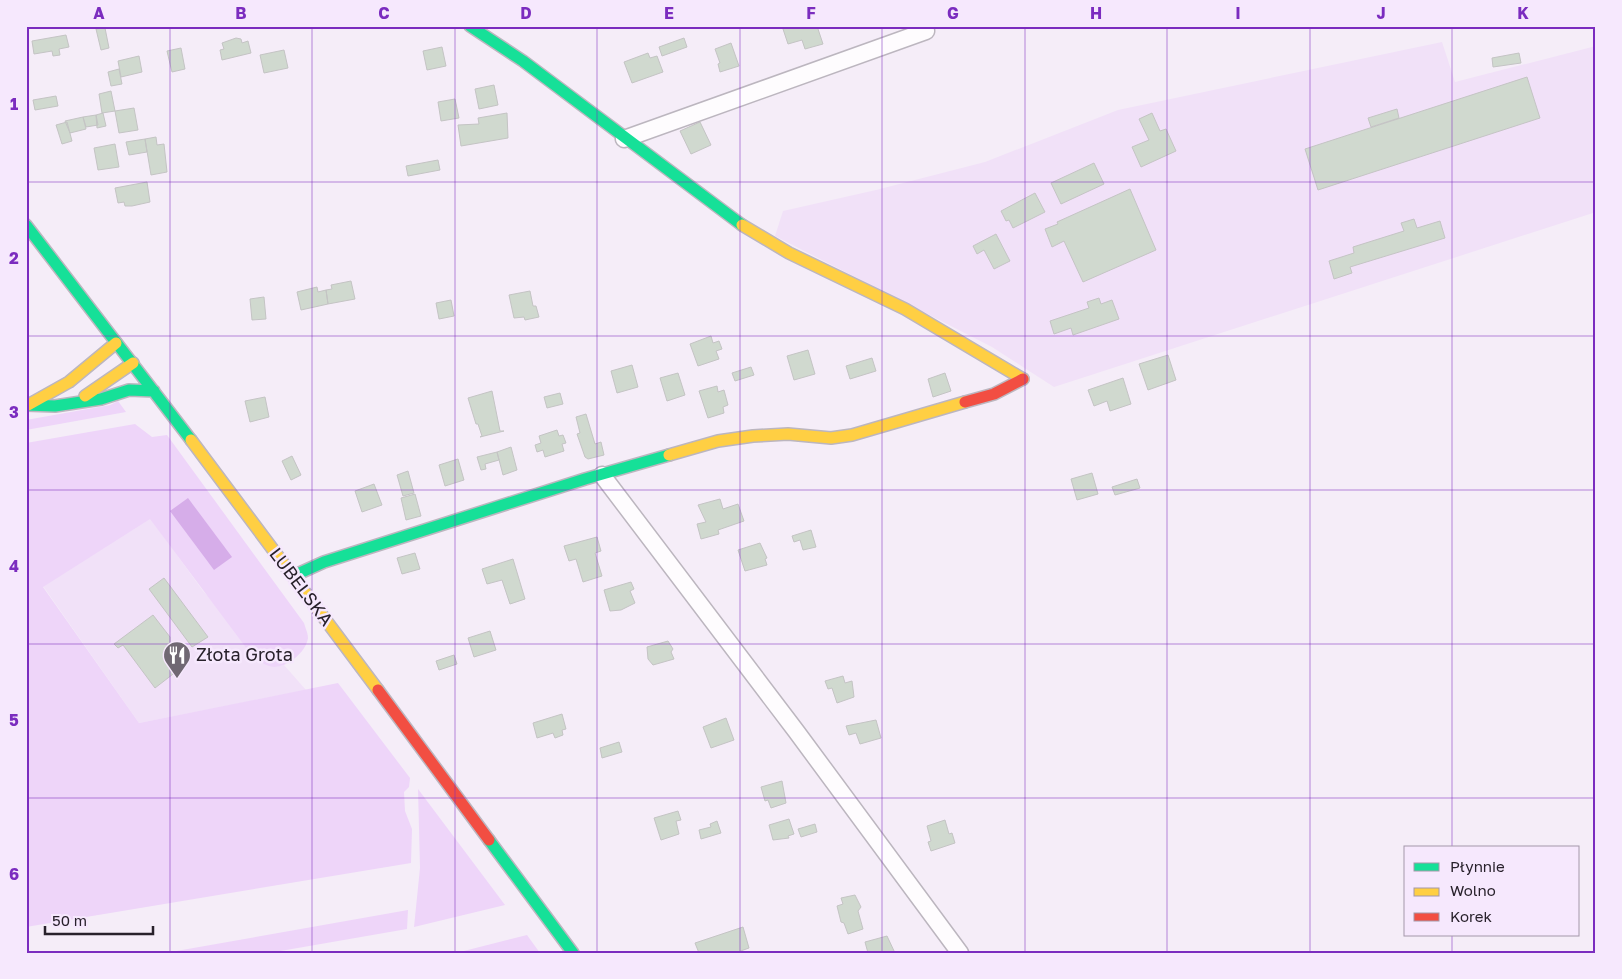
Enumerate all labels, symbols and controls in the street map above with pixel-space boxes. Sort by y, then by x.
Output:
text: A [93,3,105,23]
text: B [235,3,247,23]
text: C [378,3,390,23]
text: D [520,3,532,23]
text: E [664,3,674,23]
text: F [806,3,816,23]
text: G [947,3,959,23]
text: H [1090,3,1102,23]
text: I [1235,3,1241,23]
text: J [1376,3,1386,23]
text: K [1517,3,1529,23]
text: 1 [10,94,18,114]
text: 2 [9,248,19,268]
text: 3 [9,402,19,422]
street label: LUBELSKA [265,543,338,630]
text: 4 [9,556,19,576]
restaurant icon: Złota Grota [162,640,192,679]
place label: Złota Grota [196,643,293,665]
text: 5 [9,710,19,730]
legend [1404,846,1580,936]
text: Płynnie [1450,857,1505,875]
text: 6 [9,864,19,884]
text: Wolno [1450,881,1496,899]
scale bar [45,904,152,936]
text: Korek [1450,907,1492,925]
text: 50 m [52,911,87,929]

